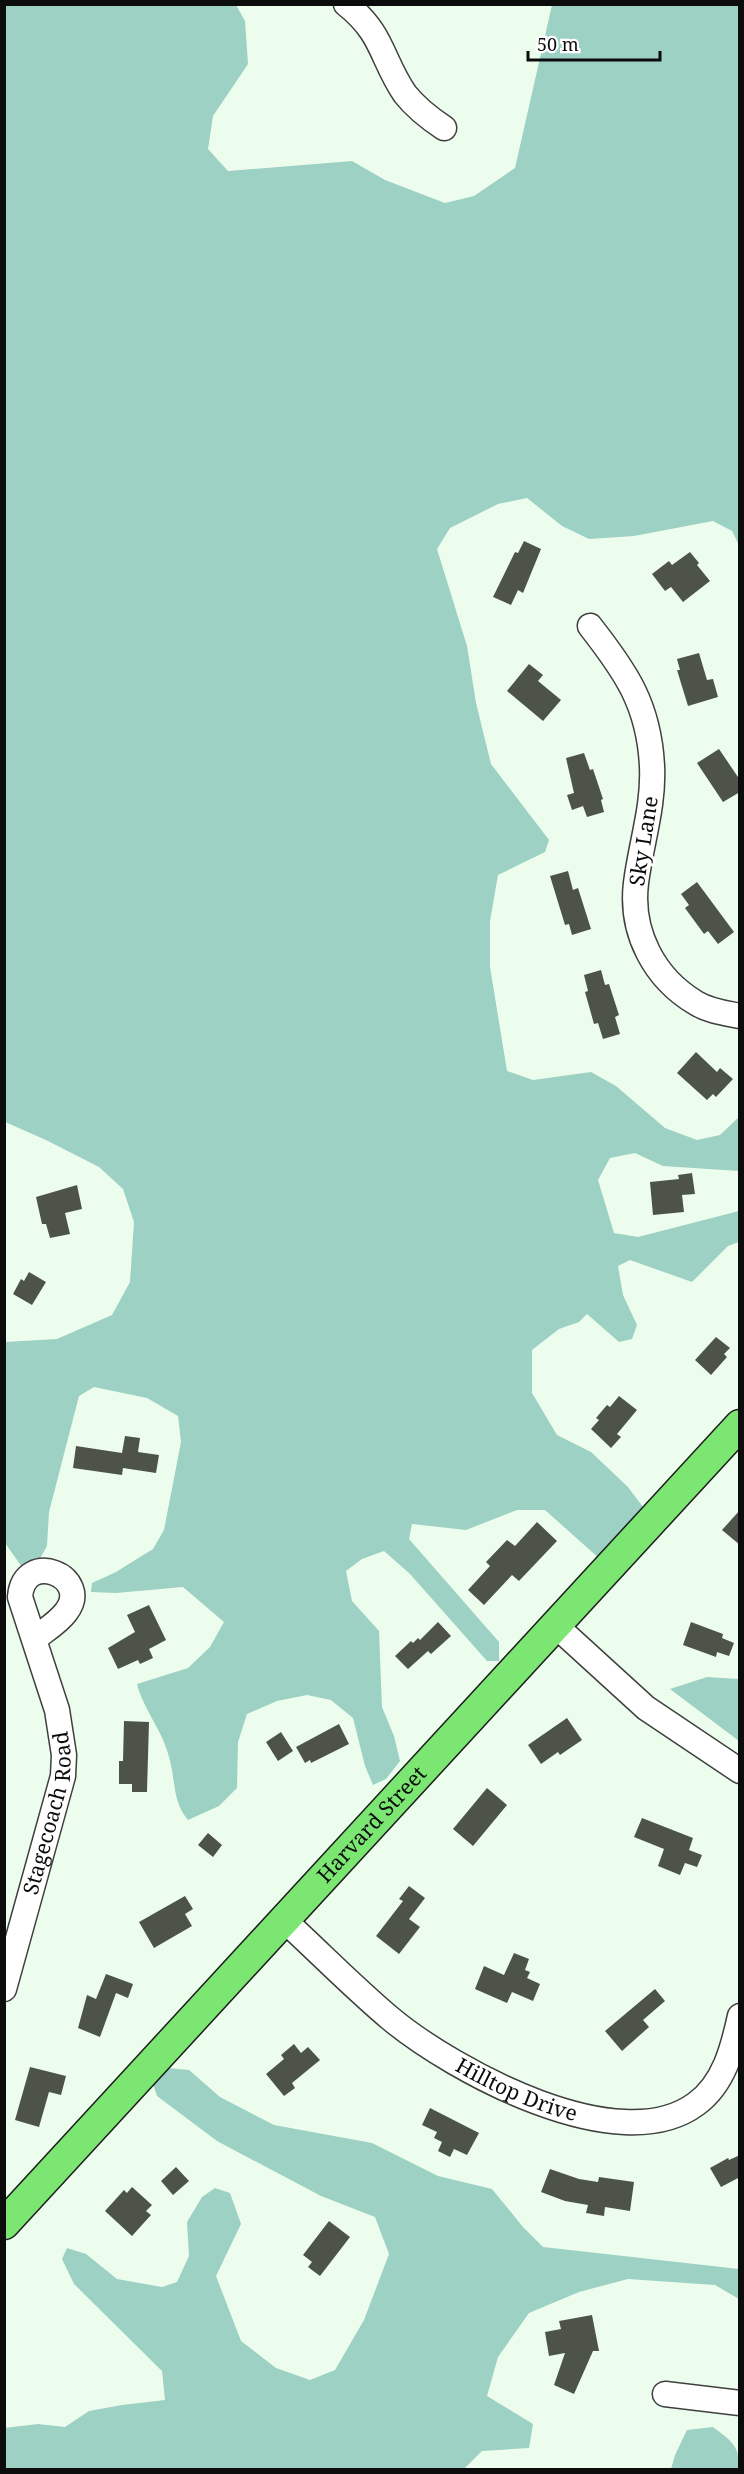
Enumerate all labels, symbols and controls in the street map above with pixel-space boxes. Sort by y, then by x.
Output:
scale bar [528,24,660,62]
text: 50 m [537,32,579,56]
street label: Sky Lane [622,794,664,888]
street label: Stagecoach Road [16,1730,77,1898]
street label: Harvard Street [310,1760,432,1888]
street label: Hilltop Drive [451,2051,581,2127]

